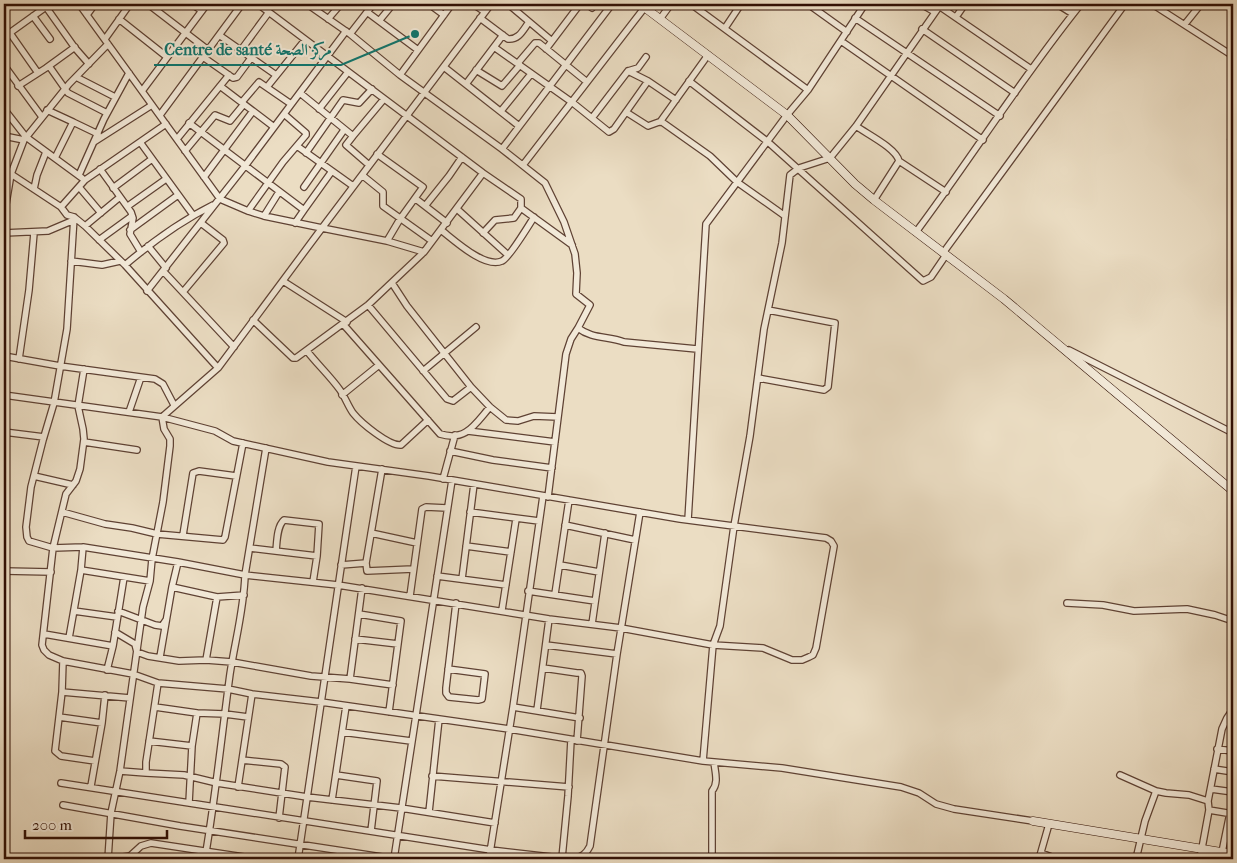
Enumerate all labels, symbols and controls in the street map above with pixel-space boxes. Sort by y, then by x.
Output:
callout: Centre de santé مركز الصحة [154,34,341,65]
text: Centre de santé مركز الصحة [164,40,332,61]
scale bar [25,808,168,840]
text: 200 m [32,816,72,834]

